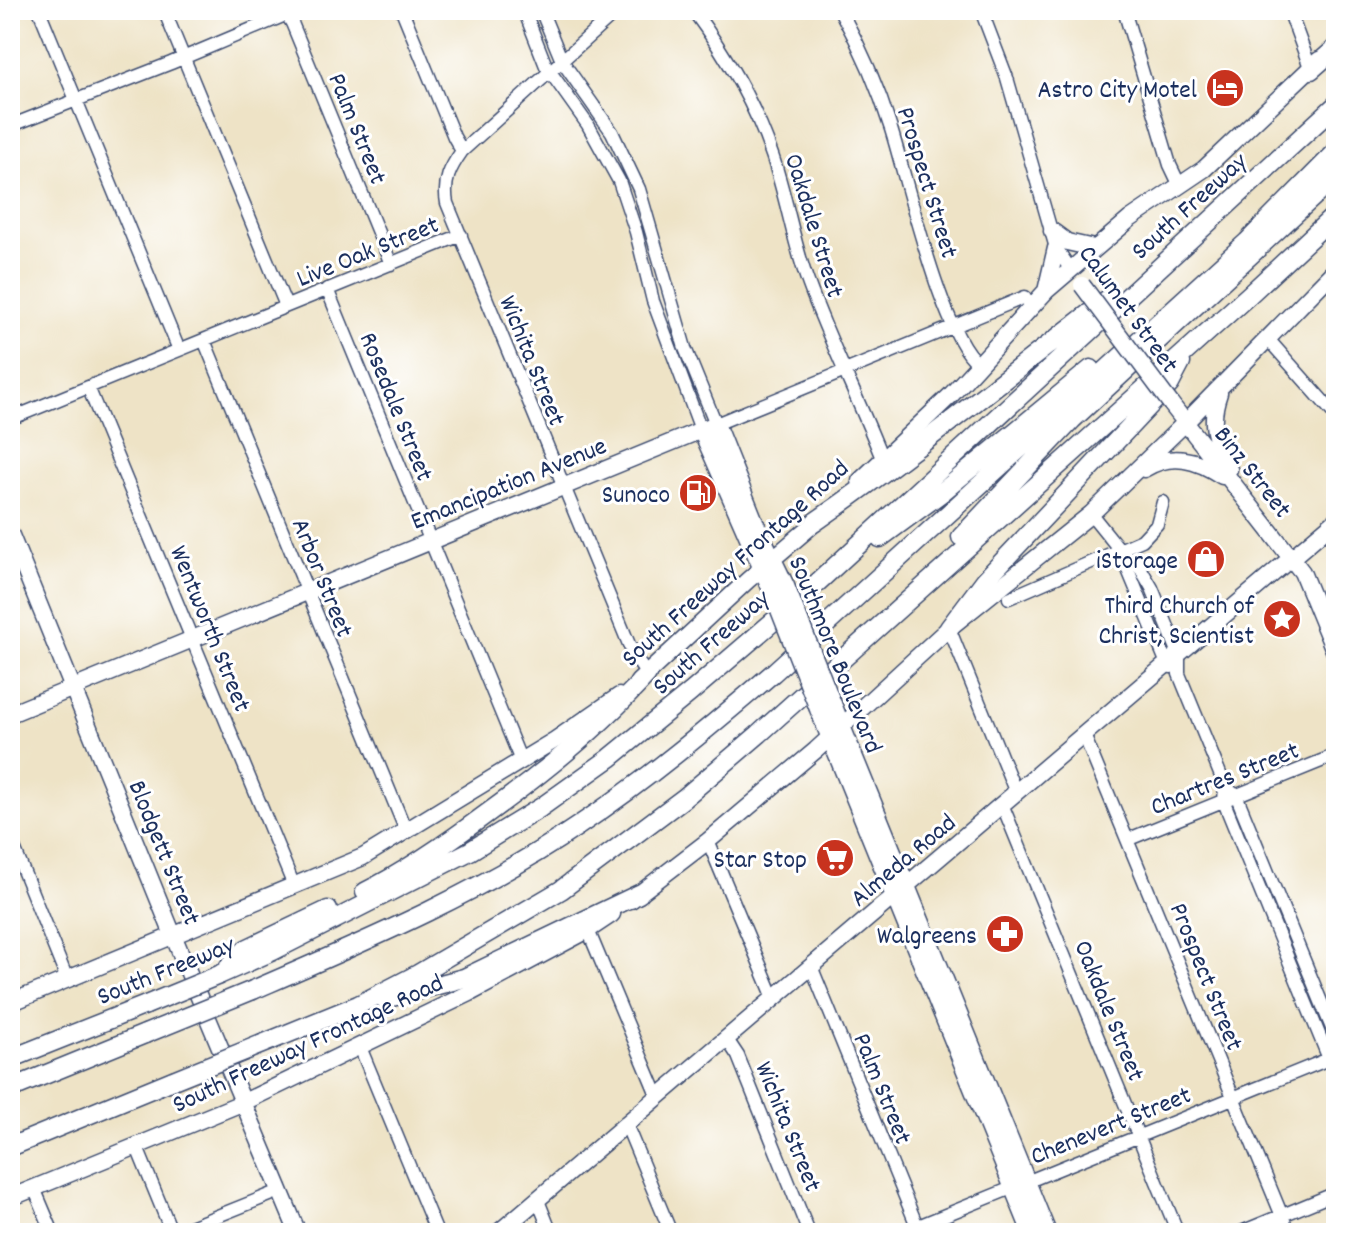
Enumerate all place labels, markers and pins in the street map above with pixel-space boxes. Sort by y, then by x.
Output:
hotel icon: Astro City Motel [1204,67,1246,109]
place label: Astro City Motel [1037,73,1197,110]
fuel station icon: Sunoco [677,472,719,514]
place label: Sunoco [602,478,670,515]
shop icon: iStorage [1185,538,1227,580]
place label: iStorage [1096,544,1178,581]
place label: Third Church of Christ, Scientist [1098,589,1255,656]
place icon: Third Church of Christ, Scientist [1261,598,1303,640]
supermarket icon: Star Stop [814,837,856,879]
place label: Star Stop [714,843,807,880]
pharmacy icon: Walgreens [984,913,1026,955]
place label: Walgreens [877,919,977,956]

